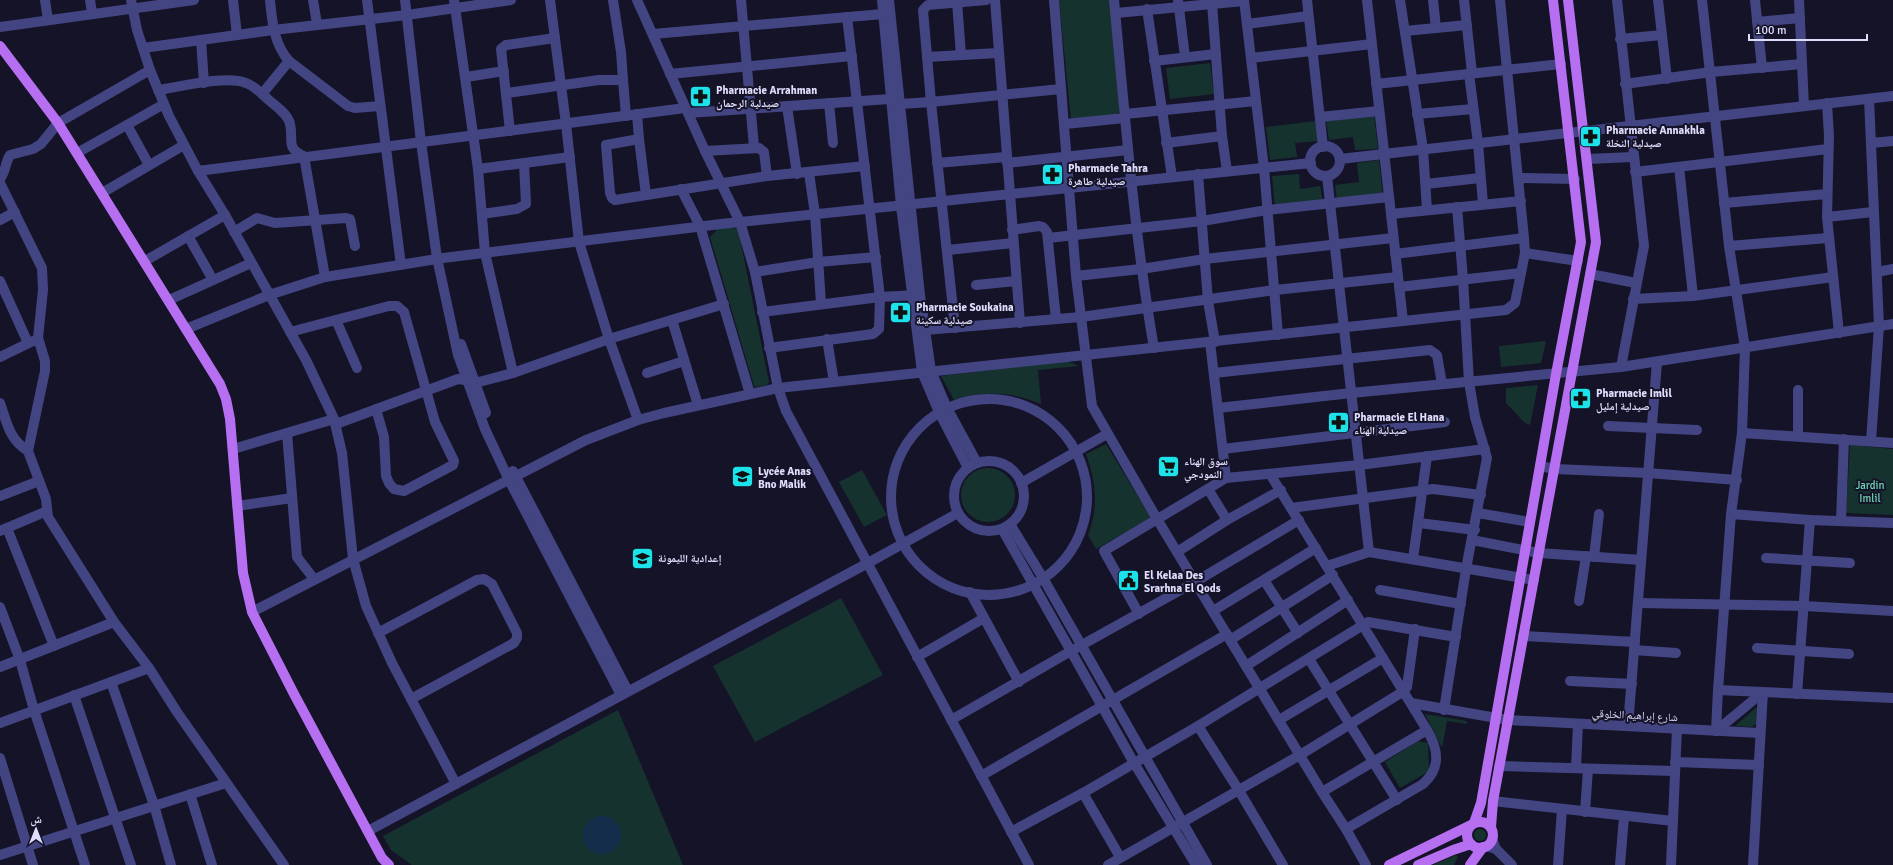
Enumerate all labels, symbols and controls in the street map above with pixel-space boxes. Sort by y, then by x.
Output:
scale bar [1749,16,1867,42]
text: 100 m [1755,23,1787,38]
pharmacy icon: Pharmacie Arrahman صيدلية الرحمان [688,83,714,109]
place label: Pharmacie Arrahman صيدلية الرحمان [716,84,817,111]
pharmacy icon: Pharmacie Annakhla صيدلية النخلة [1578,123,1604,149]
place label: Pharmacie Annakhla صيدلية النخلة [1606,124,1705,150]
pharmacy icon: Pharmacie Tahra صيدلية طاهرة [1040,161,1066,187]
place label: Pharmacie Tahra صيدلية طاهرة [1068,162,1148,188]
pharmacy icon: Pharmacie Soukaina صيدلية سكينة [887,300,913,326]
place label: Pharmacie Soukaina صيدلية سكينة [916,301,1014,327]
pharmacy icon: Pharmacie Imlil صيدلية إمليل [1568,386,1594,412]
place label: Pharmacie Imlil صيدلية إمليل [1596,387,1672,414]
pharmacy icon: Pharmacie El Hana صيدلية الهناء [1325,410,1351,436]
place label: Pharmacie El Hana صيدلية الهناء [1354,411,1445,437]
supermarket icon: سوق الهناء النمودجي [1155,454,1181,480]
place label: سوق الهناء النمودجي [1184,455,1228,483]
school or university icon: Lycée Anas Bno Malik [729,464,755,490]
place label: Lycée Anas Bno Malik [758,465,811,491]
park label: Jardin Imlil [1856,479,1884,505]
school or university icon: إعدادية الليمونة [630,545,656,571]
place label: إعدادية الليمونة [658,552,722,566]
public building icon: El Kelaa Des Srarhna El Qods [1115,568,1141,594]
place label: El Kelaa Des Srarhna El Qods [1144,569,1221,595]
street label: شارع إبراهيم الخلوقي [1592,707,1678,726]
north arrow [16,809,56,849]
text: ش [30,813,42,827]

